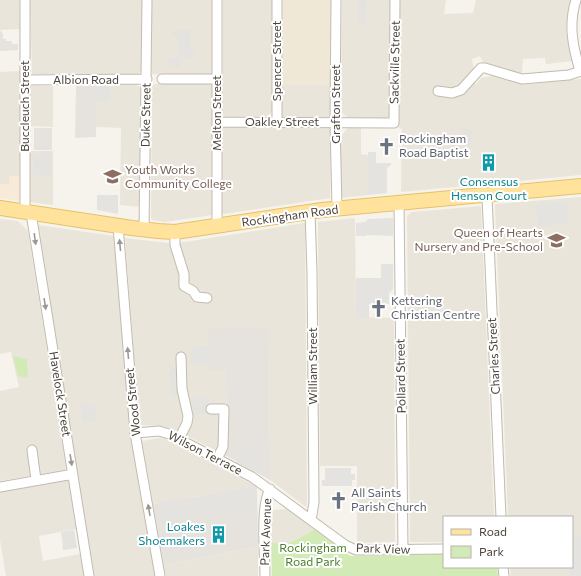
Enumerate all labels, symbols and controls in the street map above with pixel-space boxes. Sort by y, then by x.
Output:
street label: Sackville Street [386,20,402,104]
street label: Spencer Street [269,21,283,101]
street label: Buccleuch Street [17,60,31,152]
street label: Grafton Street [328,64,342,144]
street label: Albion Road [53,72,119,86]
street label: Melton Street [209,75,223,151]
street label: Duke Street [137,83,153,147]
street label: Oakley Street [245,114,319,128]
place label: Rockingham Road Baptist [399,131,469,159]
church icon: Rockingham Road Baptist [376,136,396,156]
building icon: Consensus Henson Court [479,153,499,173]
place label: Youth Works Community College [125,162,232,190]
school or university icon: Youth Works Community College [102,167,122,187]
place label: Consensus Henson Court [451,174,527,202]
street label: Rockingham Road [241,201,339,229]
place label: Queen of Hearts Nursery and Pre-School [414,225,543,253]
school or university icon: Queen of Hearts Nursery and Pre-School [546,230,566,250]
one-way arrow [32,233,38,245]
one-way arrow [116,239,123,251]
place label: Kettering Christian Centre [391,293,480,321]
one-way arrow [42,298,48,310]
church icon: Kettering Christian Centre [368,298,388,318]
street label: Charles Street [484,317,502,395]
street label: William Street [305,327,319,405]
street label: Pollard Street [392,339,408,413]
one-way arrow [125,347,132,359]
street label: Havelock Street [47,350,75,438]
street label: Wood Street [121,367,143,437]
street label: Wilson Terrace [166,427,245,477]
one-way arrow [68,454,74,466]
place label: All Saints Parish Church [351,485,427,513]
church icon: All Saints Parish Church [328,490,348,510]
street label: Park Avenue [257,498,273,566]
one-way arrow [145,504,151,516]
legend [443,516,573,568]
place label: Loakes Shoemakers [138,519,205,547]
building icon: Loakes Shoemakers [208,524,228,544]
text: Road [479,524,507,538]
park label: Rockingham Road Park [279,540,347,568]
street label: Park View [356,540,411,556]
text: Park [479,544,505,558]

